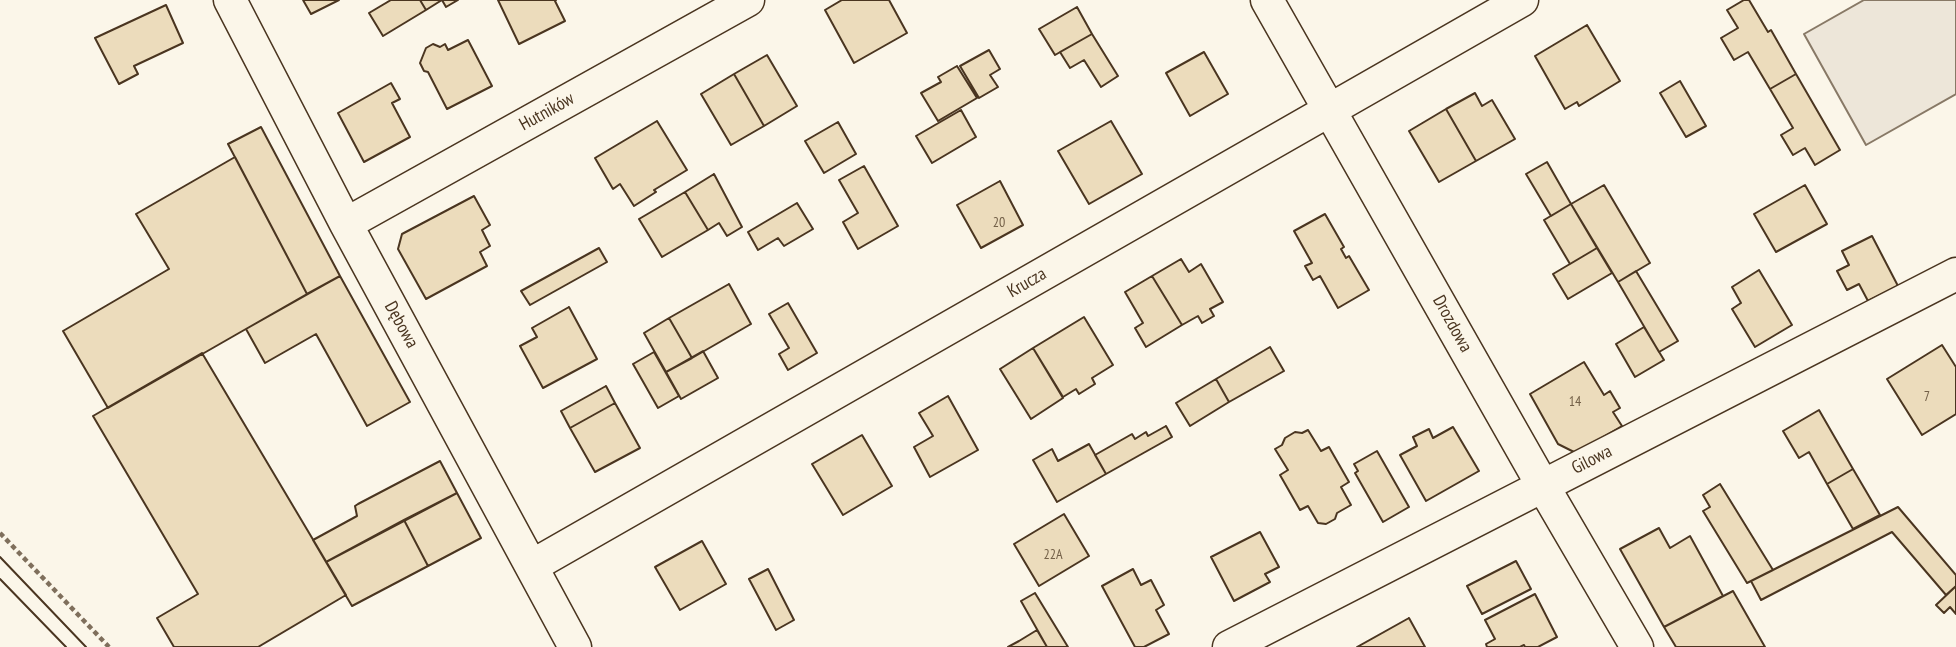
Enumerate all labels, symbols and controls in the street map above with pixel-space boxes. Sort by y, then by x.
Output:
street label: Hutników [516,88,578,136]
house number: 20 [993,215,1005,231]
street label: Krucza [1004,263,1050,303]
street label: Drozdowa [1428,292,1476,356]
street label: Dębowa [379,298,423,352]
house number: 7 [1924,389,1930,405]
house number: 14 [1569,394,1581,410]
street label: Gilowa [1568,441,1616,479]
house number: 22A [1043,547,1063,563]

